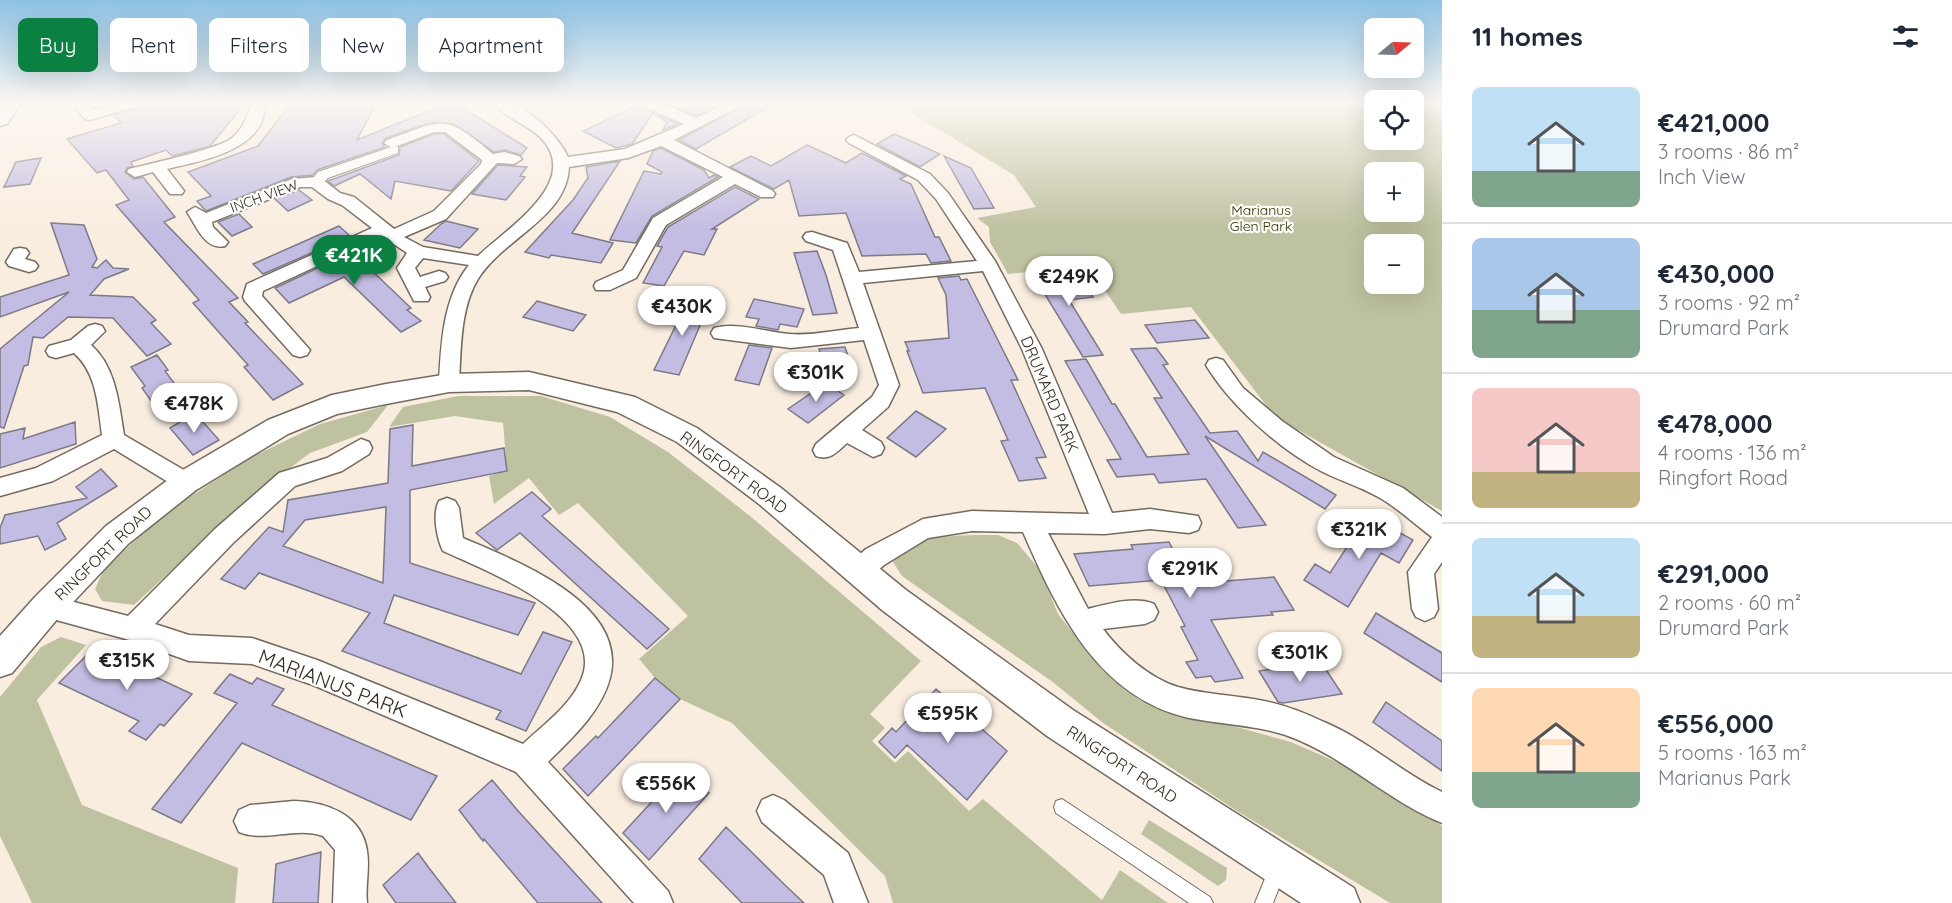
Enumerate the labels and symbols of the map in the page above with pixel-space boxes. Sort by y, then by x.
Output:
north arrow [1364,18,1424,78]
street label: INCH VIEW [228,175,301,217]
park label: Marianus Glen Park [1230,201,1292,235]
pin: €421K [312,235,396,286]
pin: €249K [1027,256,1111,307]
pin: €430K [640,286,724,337]
street label: DRUMARD PARK [1016,333,1084,455]
pin: €301K [774,352,858,403]
pin: €478K [152,383,236,434]
street label: RINGFORT ROAD [676,426,792,518]
street label: RINGFORT ROAD [50,501,156,605]
pin: €321K [1317,509,1401,560]
pin: €291K [1148,548,1232,599]
pin: €301K [1258,632,1342,683]
pin: €315K [85,640,169,691]
street label: MARIANUS PARK [255,643,411,723]
pin: €595K [906,693,990,744]
street label: RINGFORT ROAD [1063,721,1181,807]
pin: €556K [624,763,708,814]

